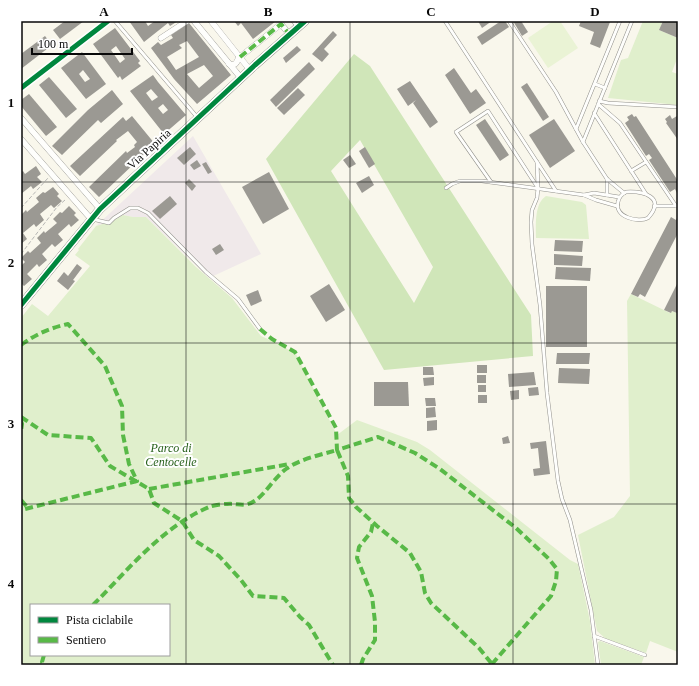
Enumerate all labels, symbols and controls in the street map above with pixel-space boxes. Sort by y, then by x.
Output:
text: A [99,4,109,19]
text: B [264,4,273,19]
text: C [426,4,436,19]
text: D [590,4,600,19]
scale bar [32,30,132,56]
text: 100 m [38,37,69,51]
text: 1 [8,95,14,110]
street label: Via Papiria [124,125,174,172]
text: 2 [8,255,14,270]
text: 3 [8,416,15,431]
park label: Parco di Centocelle [145,441,197,469]
text: 4 [8,576,15,591]
legend [30,604,170,656]
text: Pista ciclabile [66,613,133,627]
text: Sentiero [66,633,106,647]

